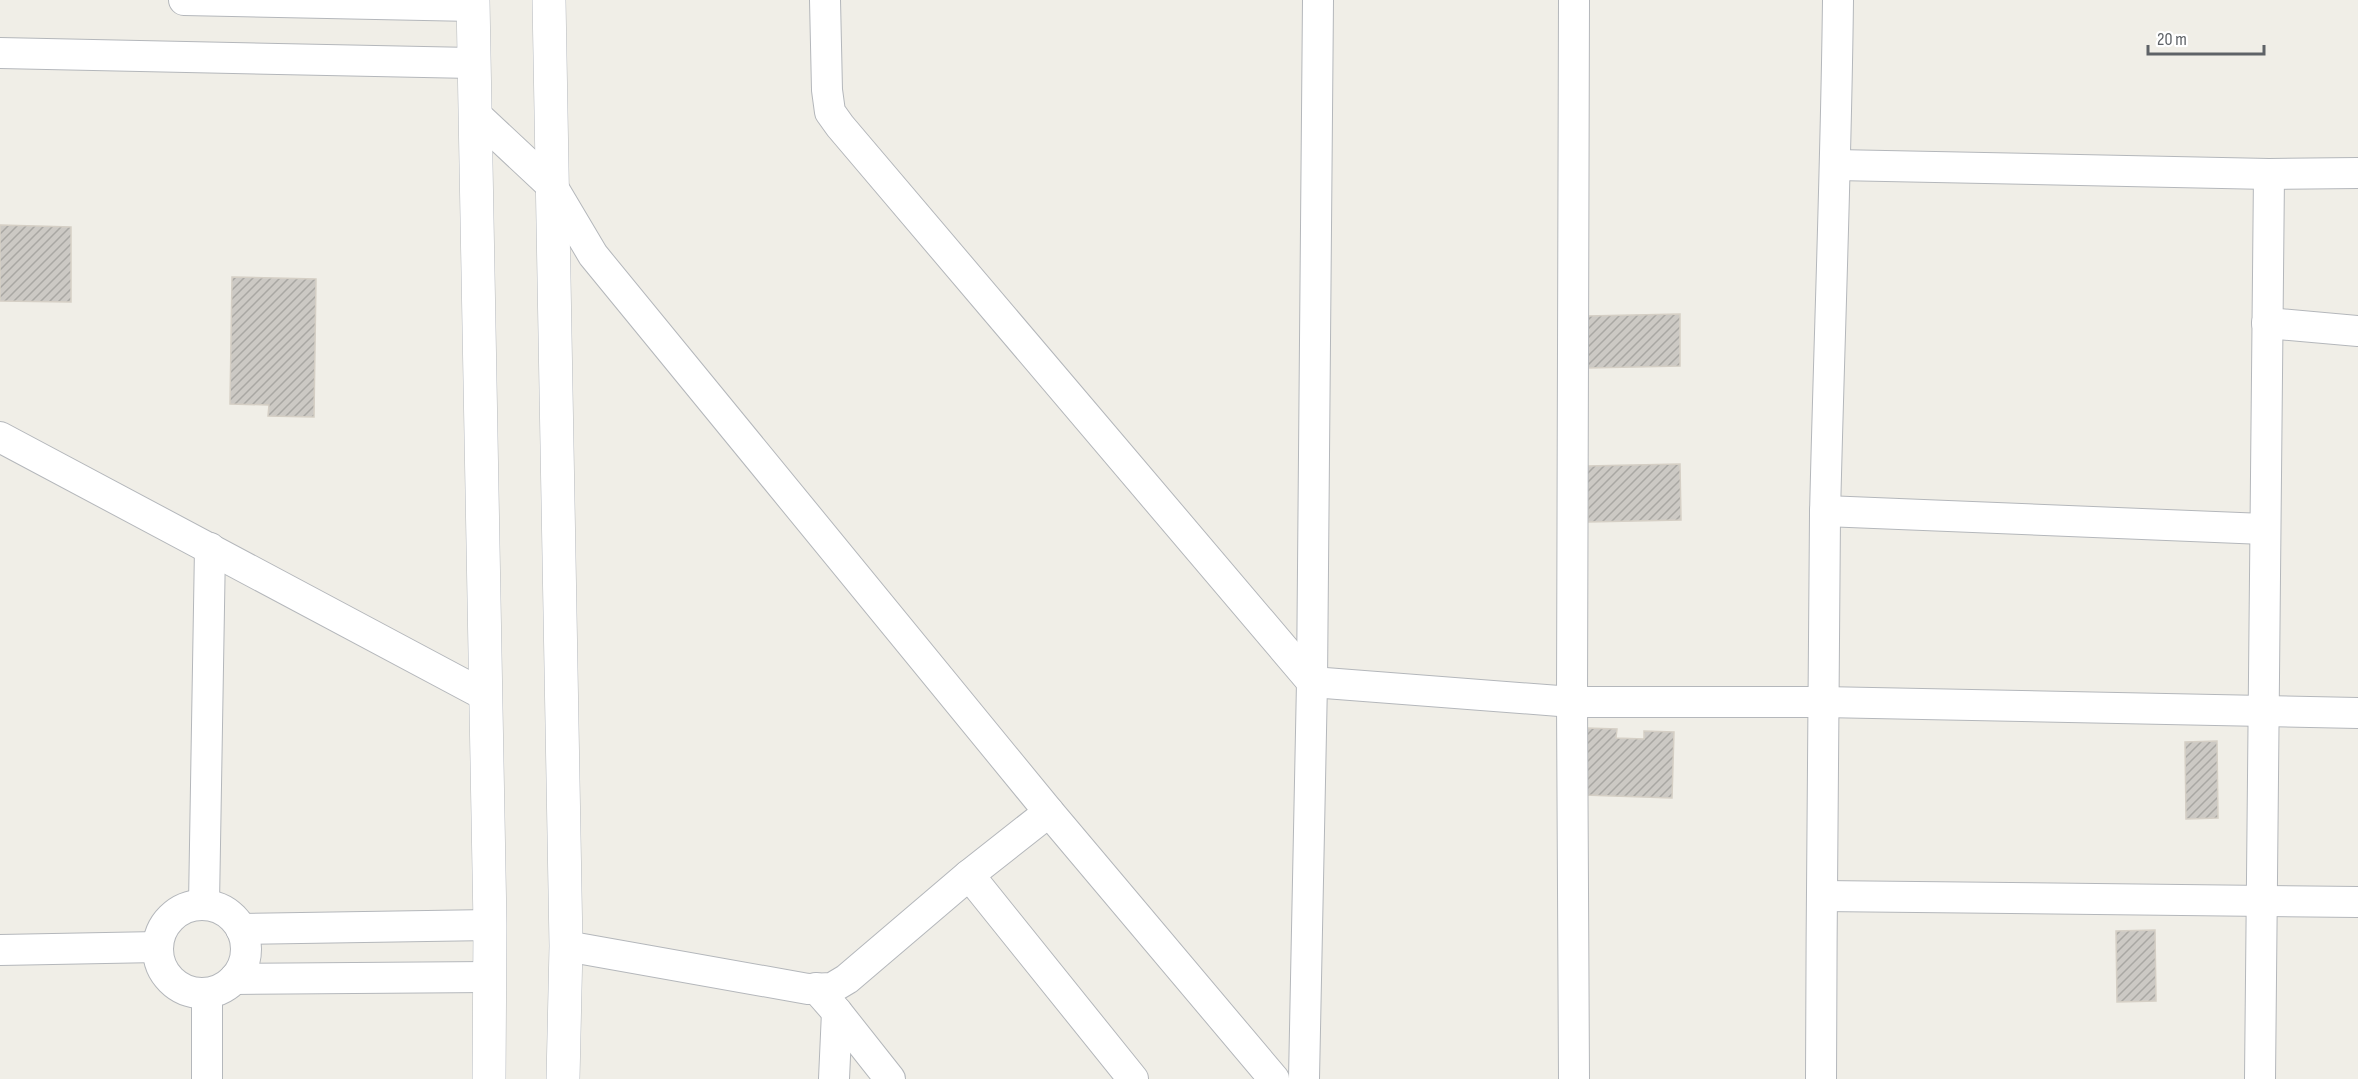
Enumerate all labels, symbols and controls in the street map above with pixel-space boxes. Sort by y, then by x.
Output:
scale bar [2148,18,2264,56]
text: 20 m [2157,29,2187,50]

